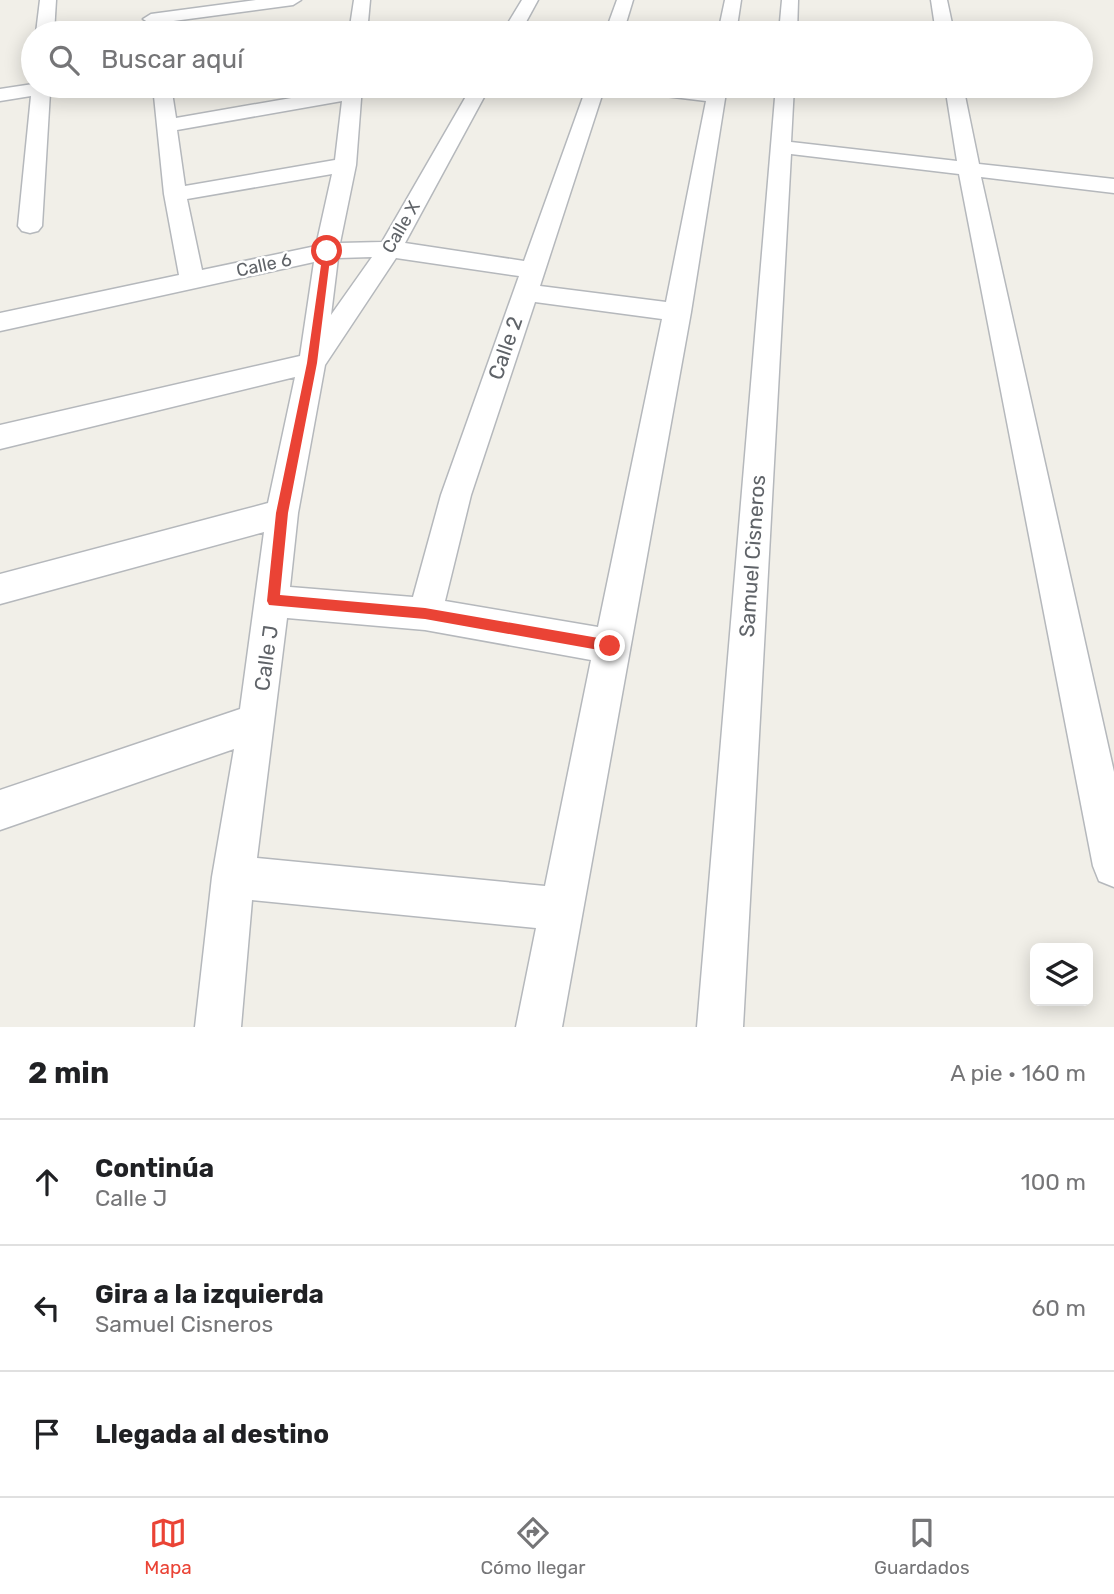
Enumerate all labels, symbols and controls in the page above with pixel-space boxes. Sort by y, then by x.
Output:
search box [21,21,1093,98]
icon: search [45,41,83,79]
text: Buscar aquí [101,44,243,75]
street label: Calle X [377,197,425,257]
route start [311,235,342,266]
street label: Calle 6 [234,248,294,282]
street label: Calle 2 [483,313,527,383]
street label: Samuel Cisneros [734,474,770,638]
street label: Calle J [249,624,283,692]
route end [594,630,625,661]
map controls [1030,943,1093,1006]
button: layers [1030,943,1093,1006]
text: 2 min [28,1055,109,1091]
text: A pie · 160 m [950,1059,1086,1087]
text: Continúa [95,1153,214,1184]
icon: ahead [28,1163,66,1201]
text: 100 m [1021,1168,1086,1196]
text: Calle J [95,1184,167,1212]
text: Gira a la izquierda [95,1279,324,1310]
icon: left [28,1289,66,1327]
text: 60 m [1031,1294,1086,1322]
text: Samuel Cisneros [95,1310,273,1338]
icon: arrive [28,1415,66,1453]
text: Llegada al destino [95,1419,329,1450]
tab: Mapa [144,1514,192,1579]
tab: Cómo llegar [480,1514,585,1579]
tab: Guardados [874,1514,970,1579]

